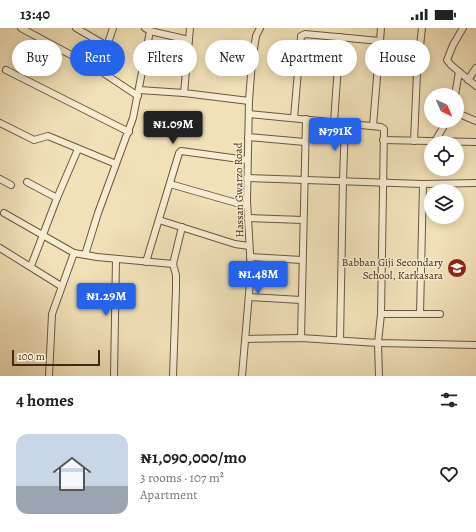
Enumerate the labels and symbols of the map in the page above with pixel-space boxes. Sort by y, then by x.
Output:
north arrow [424,88,464,128]
pin: ₦1.09M [140,111,206,145]
pin: ₦791K [307,118,363,152]
street label: Hassan Gwarzo Road [231,142,247,238]
place label: Babban Giji Secondary School, Karkasara [342,255,444,283]
school or university icon: Babban Giji Secondary School, Karkasara [446,257,468,279]
pin: ₦1.48M [225,261,291,295]
pin: ₦1.29M [73,283,139,317]
scale bar [12,348,100,367]

